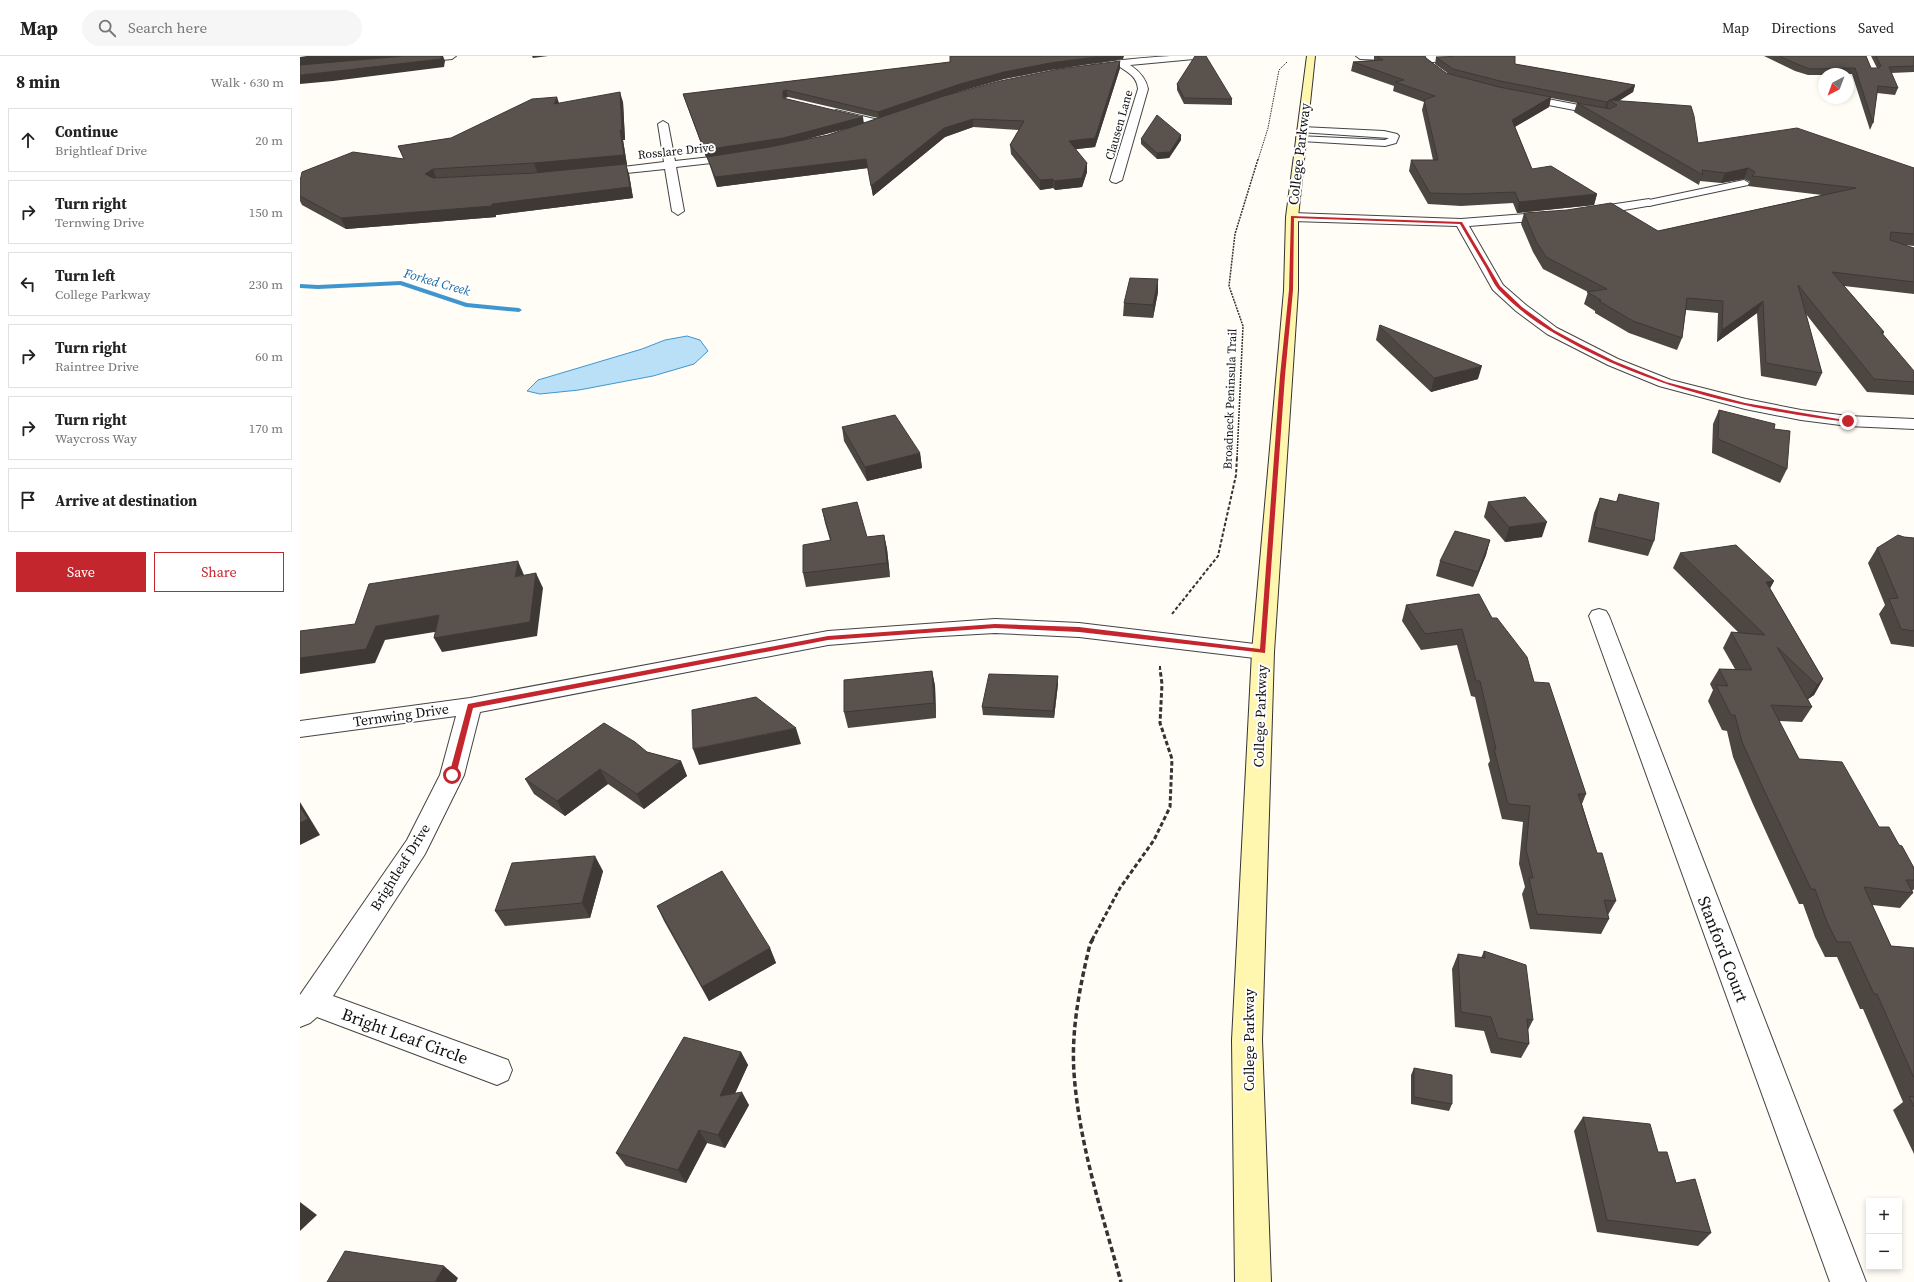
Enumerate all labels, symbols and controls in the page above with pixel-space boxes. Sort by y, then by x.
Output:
search box [82,10,362,46]
text: Map [20,15,58,41]
icon: search [96,17,118,39]
text: Search here [128,17,207,38]
text: Map [1722,18,1749,38]
text: Directions [1771,18,1836,38]
text: Saved [1858,18,1894,38]
north arrow [1818,68,1854,104]
text: 8 min [16,70,60,94]
text: Walk · 630 m [211,74,284,91]
street label: Clausen Lane [1101,88,1137,162]
street label: College Parkway [1283,101,1315,206]
text: Continue [55,121,118,142]
icon: ahead [17,129,39,151]
text: 20 m [255,132,283,149]
street label: Rosslare Drive [637,139,715,163]
text: Brightleaf Drive [55,142,147,159]
text: Turn right [55,193,127,214]
icon: right [17,201,39,223]
text: 150 m [249,204,283,221]
text: Ternwing Drive [55,214,144,231]
water label: Forked Creek [401,264,473,300]
text: Turn left [55,265,115,286]
icon: left [17,273,39,295]
text: 230 m [249,276,283,293]
text: College Parkway [55,286,150,303]
street label: Broadneck Peninsula Trail [1220,328,1240,470]
text: Turn right [55,337,127,358]
icon: right [17,345,39,367]
text: 60 m [255,348,283,365]
text: Raintree Drive [55,358,139,375]
text: Turn right [55,409,127,430]
route end [1839,412,1857,430]
icon: right [17,417,39,439]
text: 170 m [249,420,283,437]
text: Waycross Way [55,430,137,447]
icon: arrive [17,489,39,511]
text: Arrive at destination [55,490,197,511]
button: Save [16,552,146,592]
button: Share [154,552,284,592]
street label: College Parkway [1248,663,1272,768]
street label: Ternwing Drive [352,698,450,732]
route start [443,766,461,784]
street label: Brightleaf Drive [365,820,435,914]
street label: Stanford Court [1692,893,1754,1006]
street label: College Parkway [1239,988,1259,1091]
street label: Bright Leaf Circle [338,1002,472,1070]
map controls [1866,1198,1902,1270]
button: + [1866,1198,1902,1234]
button: − [1866,1234,1902,1270]

